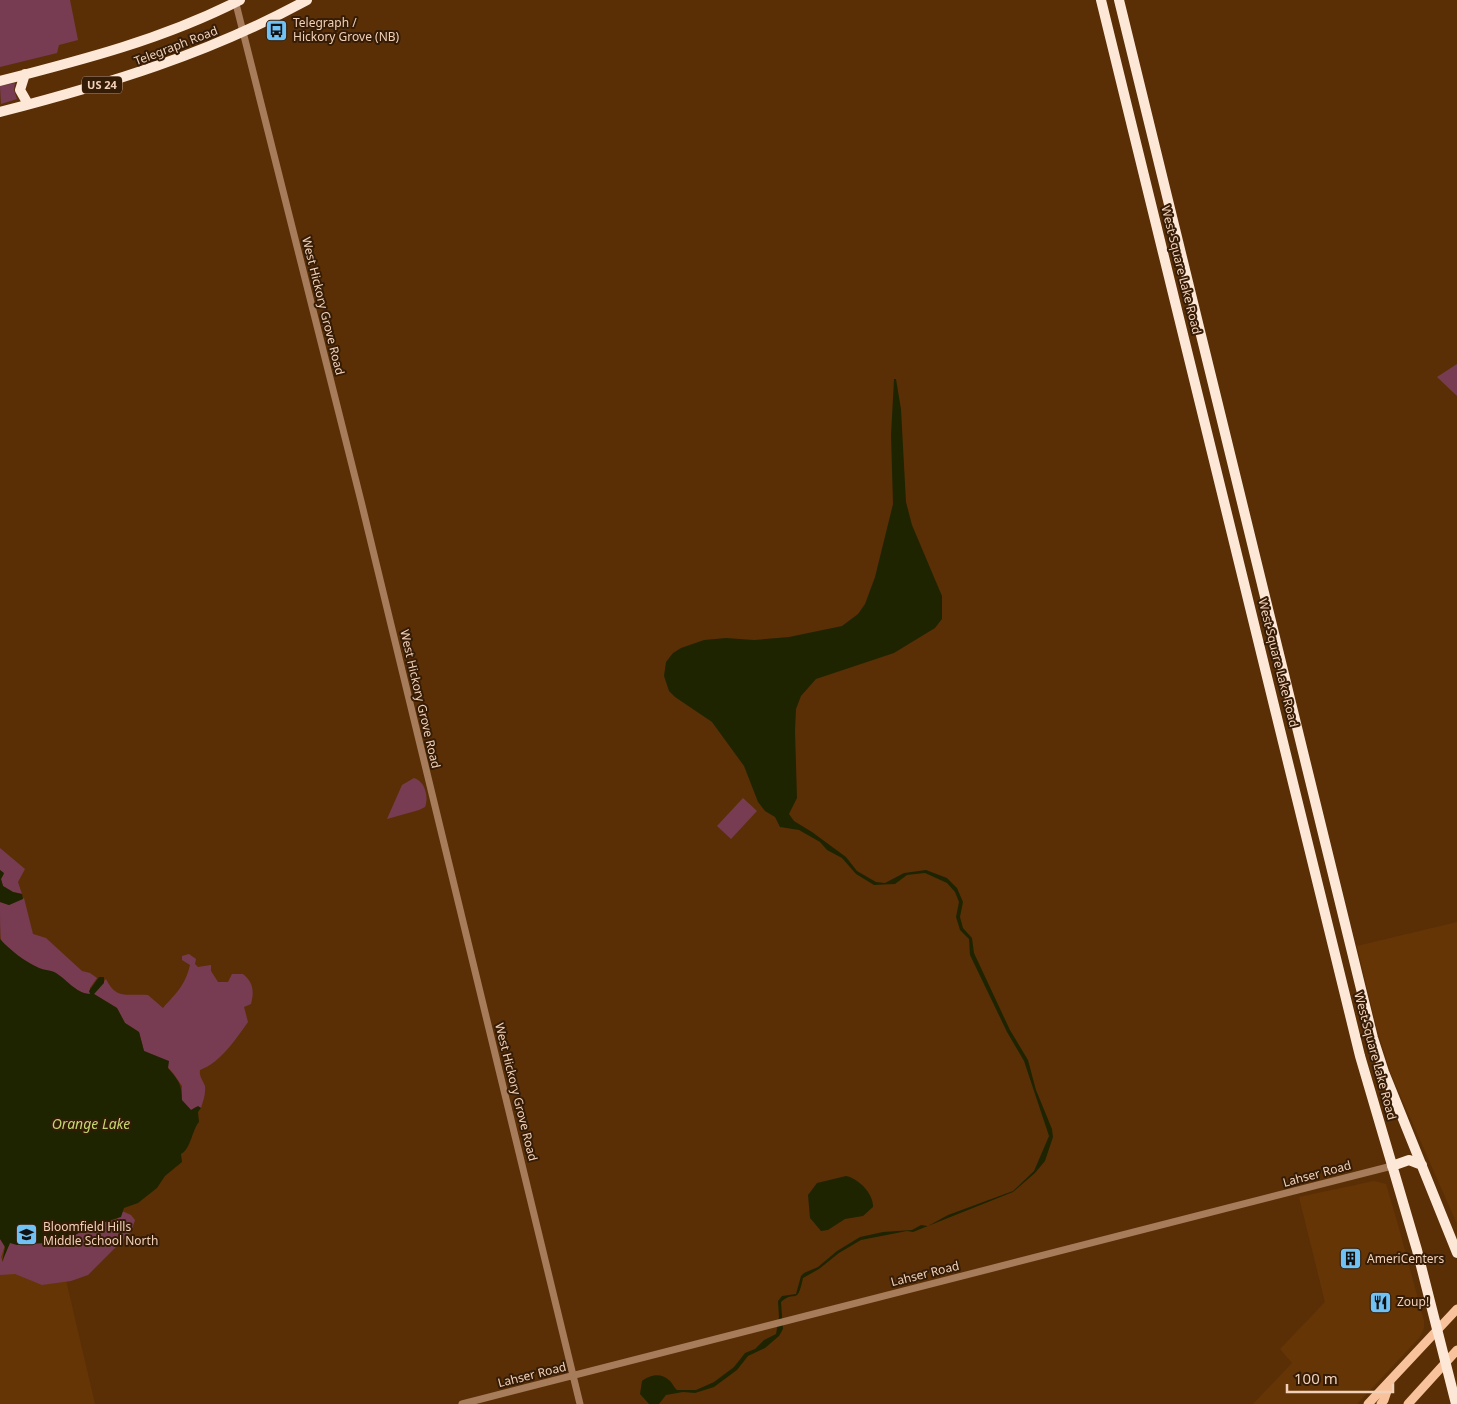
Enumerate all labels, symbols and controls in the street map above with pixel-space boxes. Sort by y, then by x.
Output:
place label: Telegraph / Hickory Grove (NB) [293,14,400,45]
bus stop icon: Telegraph / Hickory Grove (NB) [265,18,289,42]
street label: Telegraph Road [132,22,220,69]
road number: US 24 [82,76,122,94]
street label: West Square Lake Road [1157,204,1206,336]
street label: West Hickory Grove Road [298,235,349,377]
street label: West Square Lake Road [1254,597,1303,729]
street label: West Hickory Grove Road [396,628,445,770]
street label: West Square Lake Road [1350,990,1401,1122]
street label: West Hickory Grove Road [491,1021,542,1163]
water label: Orange Lake [52,1114,130,1133]
street label: Lahser Road [1281,1156,1353,1191]
place label: Bloomfield Hills Middle School North [43,1218,158,1249]
school or university icon: Bloomfield Hills Middle School North [15,1222,39,1246]
building icon: AmeriCenters [1339,1247,1363,1271]
place label: AmeriCenters [1367,1250,1445,1267]
street label: Lahser Road [889,1257,961,1290]
restaurant icon: Zoup! [1369,1290,1393,1314]
place label: Zoup! [1397,1293,1429,1310]
street label: Lahser Road [496,1358,568,1391]
scale bar [1287,1362,1393,1394]
text: 100 m [1294,1368,1338,1388]

